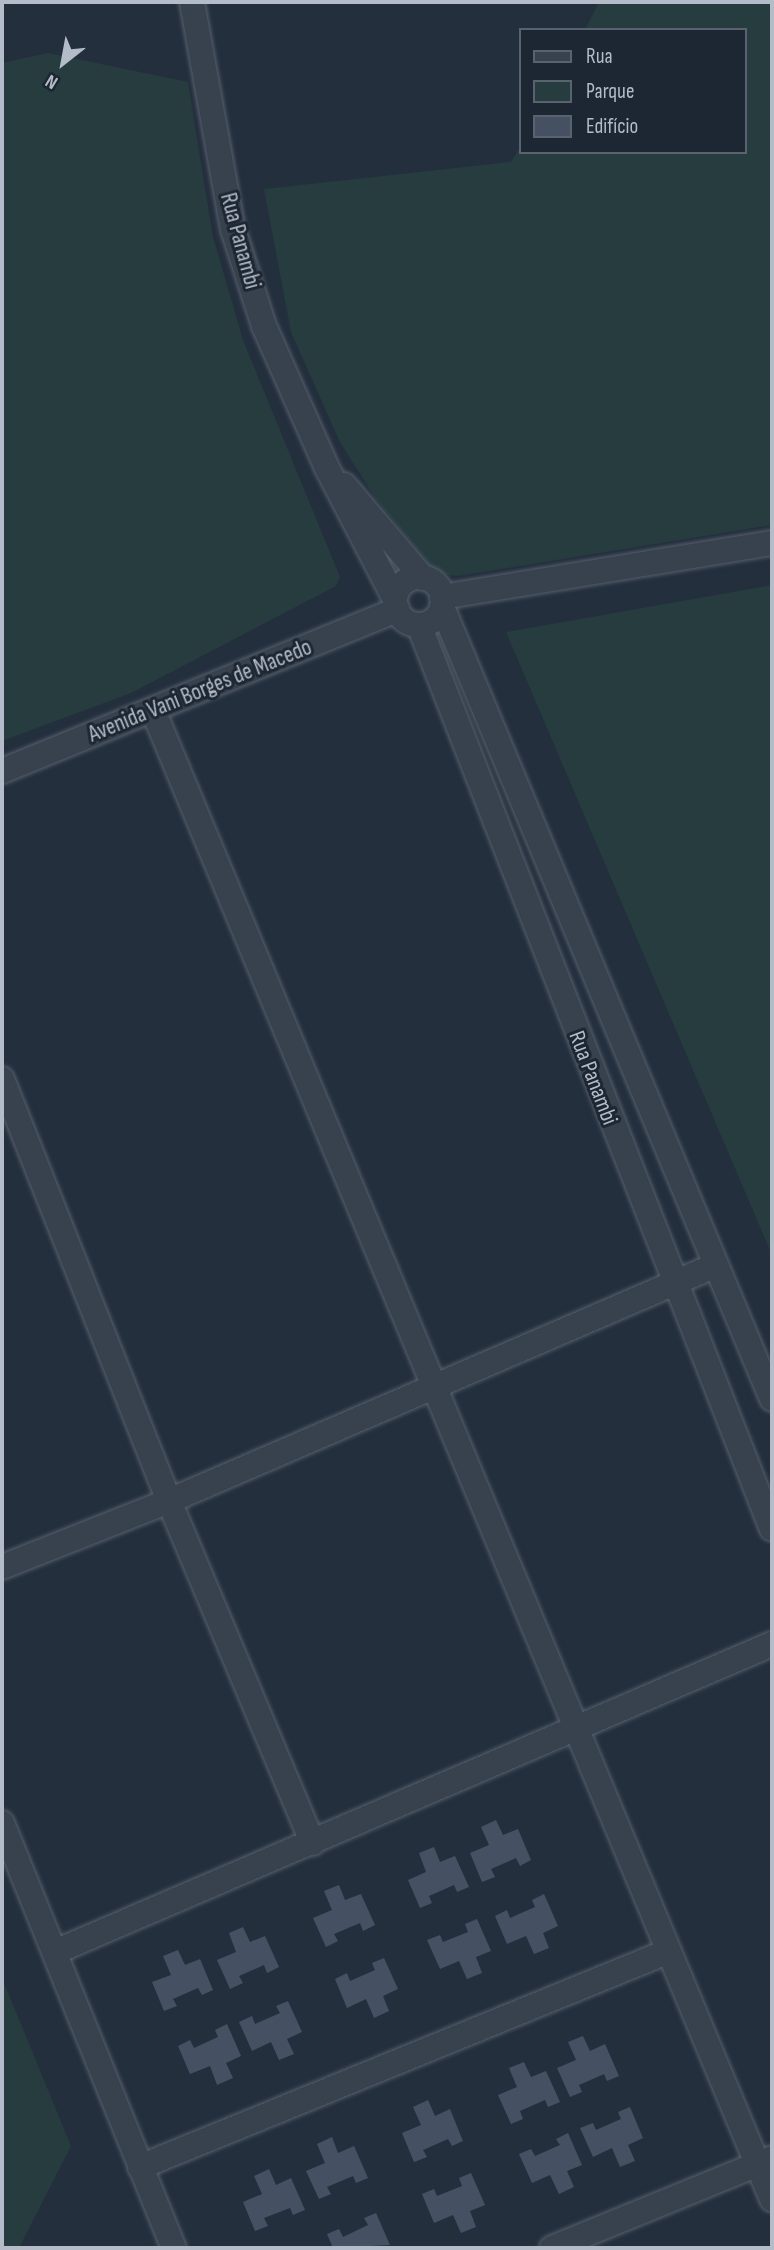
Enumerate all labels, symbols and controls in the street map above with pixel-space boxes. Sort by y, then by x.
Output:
north arrow [28,28,98,98]
legend [518,28,746,154]
text: Rua [586,44,613,69]
text: N [42,69,62,94]
text: Parque [586,79,634,104]
text: Edifício [586,114,638,139]
street label: Rua Panambi [214,190,266,292]
street label: Avenida Vani Borges de Macedo [84,634,316,748]
street label: Rua Panambi [563,1027,623,1129]

